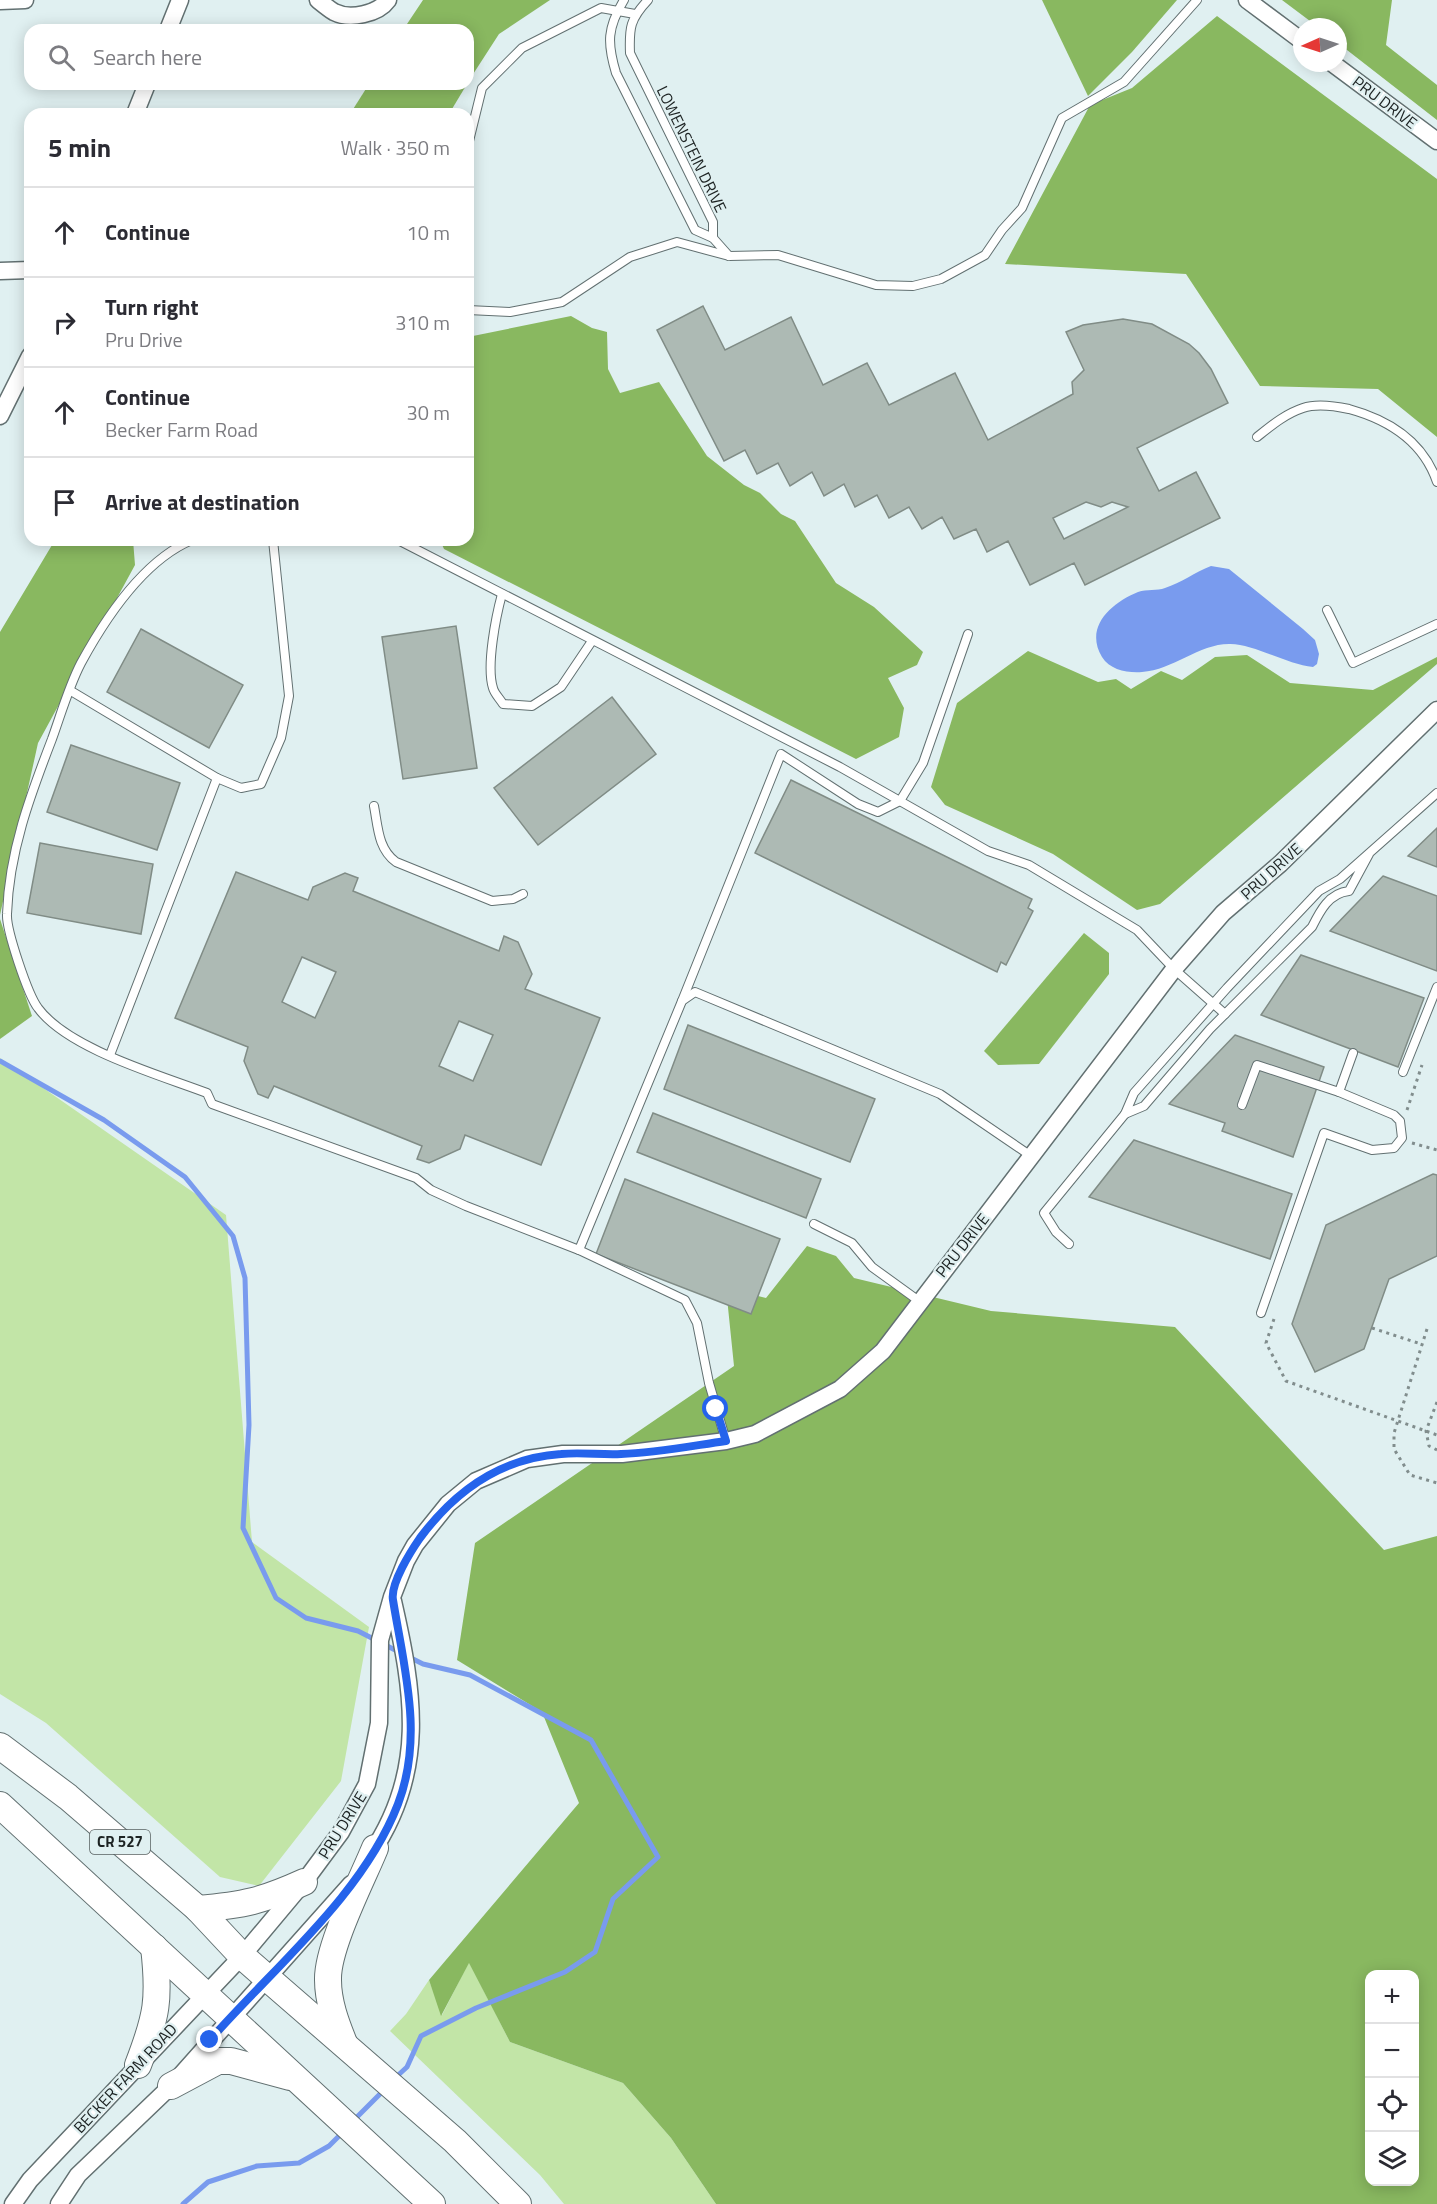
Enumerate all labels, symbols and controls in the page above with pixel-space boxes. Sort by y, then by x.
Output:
north arrow [1293,18,1347,72]
search box [24,24,474,90]
text: Search here [93,40,202,74]
icon: search [45,41,78,74]
street label: PRU DRIVE [1348,70,1422,134]
street label: LOWENSTEIN DRIVE [651,82,733,216]
text: 5 min [48,128,111,167]
text: Walk · 350 m [341,132,450,163]
text: Continue [105,215,190,249]
icon: ahead [48,216,81,249]
text: 10 m [406,217,450,248]
text: Turn right [105,290,199,324]
icon: right [48,306,81,339]
text: 310 m [395,307,450,338]
text: Pru Drive [105,324,183,355]
text: Continue [105,380,190,414]
icon: ahead [48,396,81,429]
text: 30 m [406,397,450,428]
text: Becker Farm Road [105,414,258,445]
text: Arrive at destination [105,485,300,519]
icon: arrive [48,486,81,519]
street label: PRU DRIVE [1235,837,1307,905]
street label: PRU DRIVE [929,1208,995,1282]
route start [702,1395,728,1421]
street label: PRU DRIVE [312,1787,372,1863]
road number: CR 527 [90,1830,150,1854]
map controls [1365,1970,1419,2186]
button: + [1365,1970,1419,2024]
street label: BECKER FARM ROAD [67,2018,183,2138]
button: − [1365,2024,1419,2078]
route end [196,2026,222,2052]
button: locate [1365,2078,1419,2132]
button: layers [1365,2132,1419,2186]

